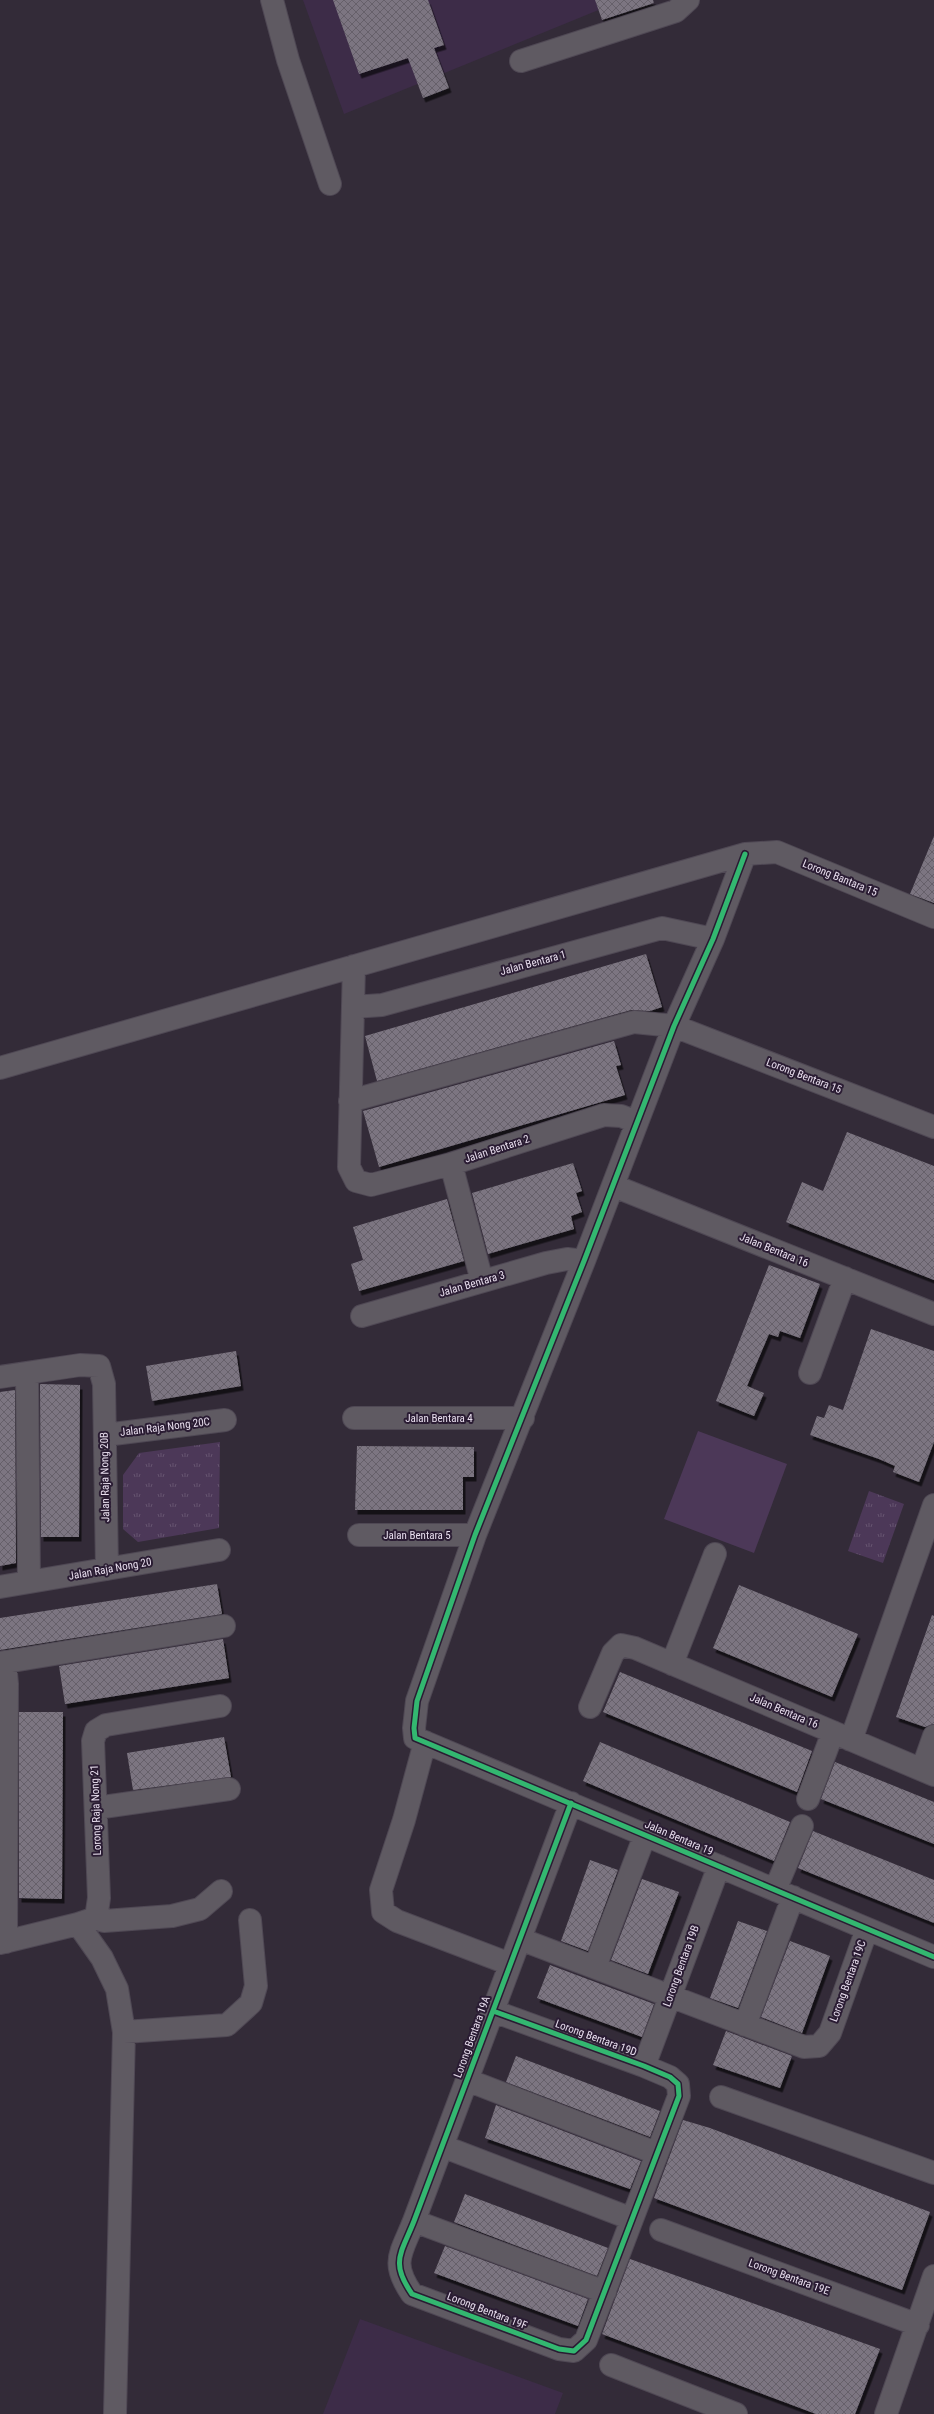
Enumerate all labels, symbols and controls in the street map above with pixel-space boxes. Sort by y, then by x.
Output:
street label: Lorong Bantara 15 [801,857,879,899]
street label: Jalan Bentara 1 [499,948,567,978]
street label: Lorong Bentara 15 [765,1056,843,1096]
street label: Jalan Bentara 2 [463,1132,531,1166]
street label: Jalan Bentara 16 [738,1230,810,1270]
street label: Jalan Bentara 3 [438,1268,506,1300]
street label: Jalan Bentara 4 [405,1412,473,1425]
street label: Jalan Raja Nong 20C [119,1415,211,1439]
street label: Jalan Raja Nong 20B [98,1432,112,1522]
street label: Jalan Bentara 5 [383,1529,451,1542]
street label: Jalan Raja Nong 20 [67,1555,153,1583]
street label: Jalan Bentara 16 [748,1691,820,1731]
street label: Lorong Raja Nong 21 [88,1764,104,1856]
street label: Jalan Bentara 19 [643,1818,715,1858]
street label: Lorong Bentara 19B [660,1924,702,2008]
street label: Lorong Bentara 19C [827,1938,869,2024]
street label: Lorong Bentara 19A [451,1994,493,2080]
street label: Lorong Bentara 19D [553,2017,639,2059]
street label: Lorong Bentara 19E [747,2256,832,2298]
street label: Lorong Bentara 19F [445,2290,529,2332]

